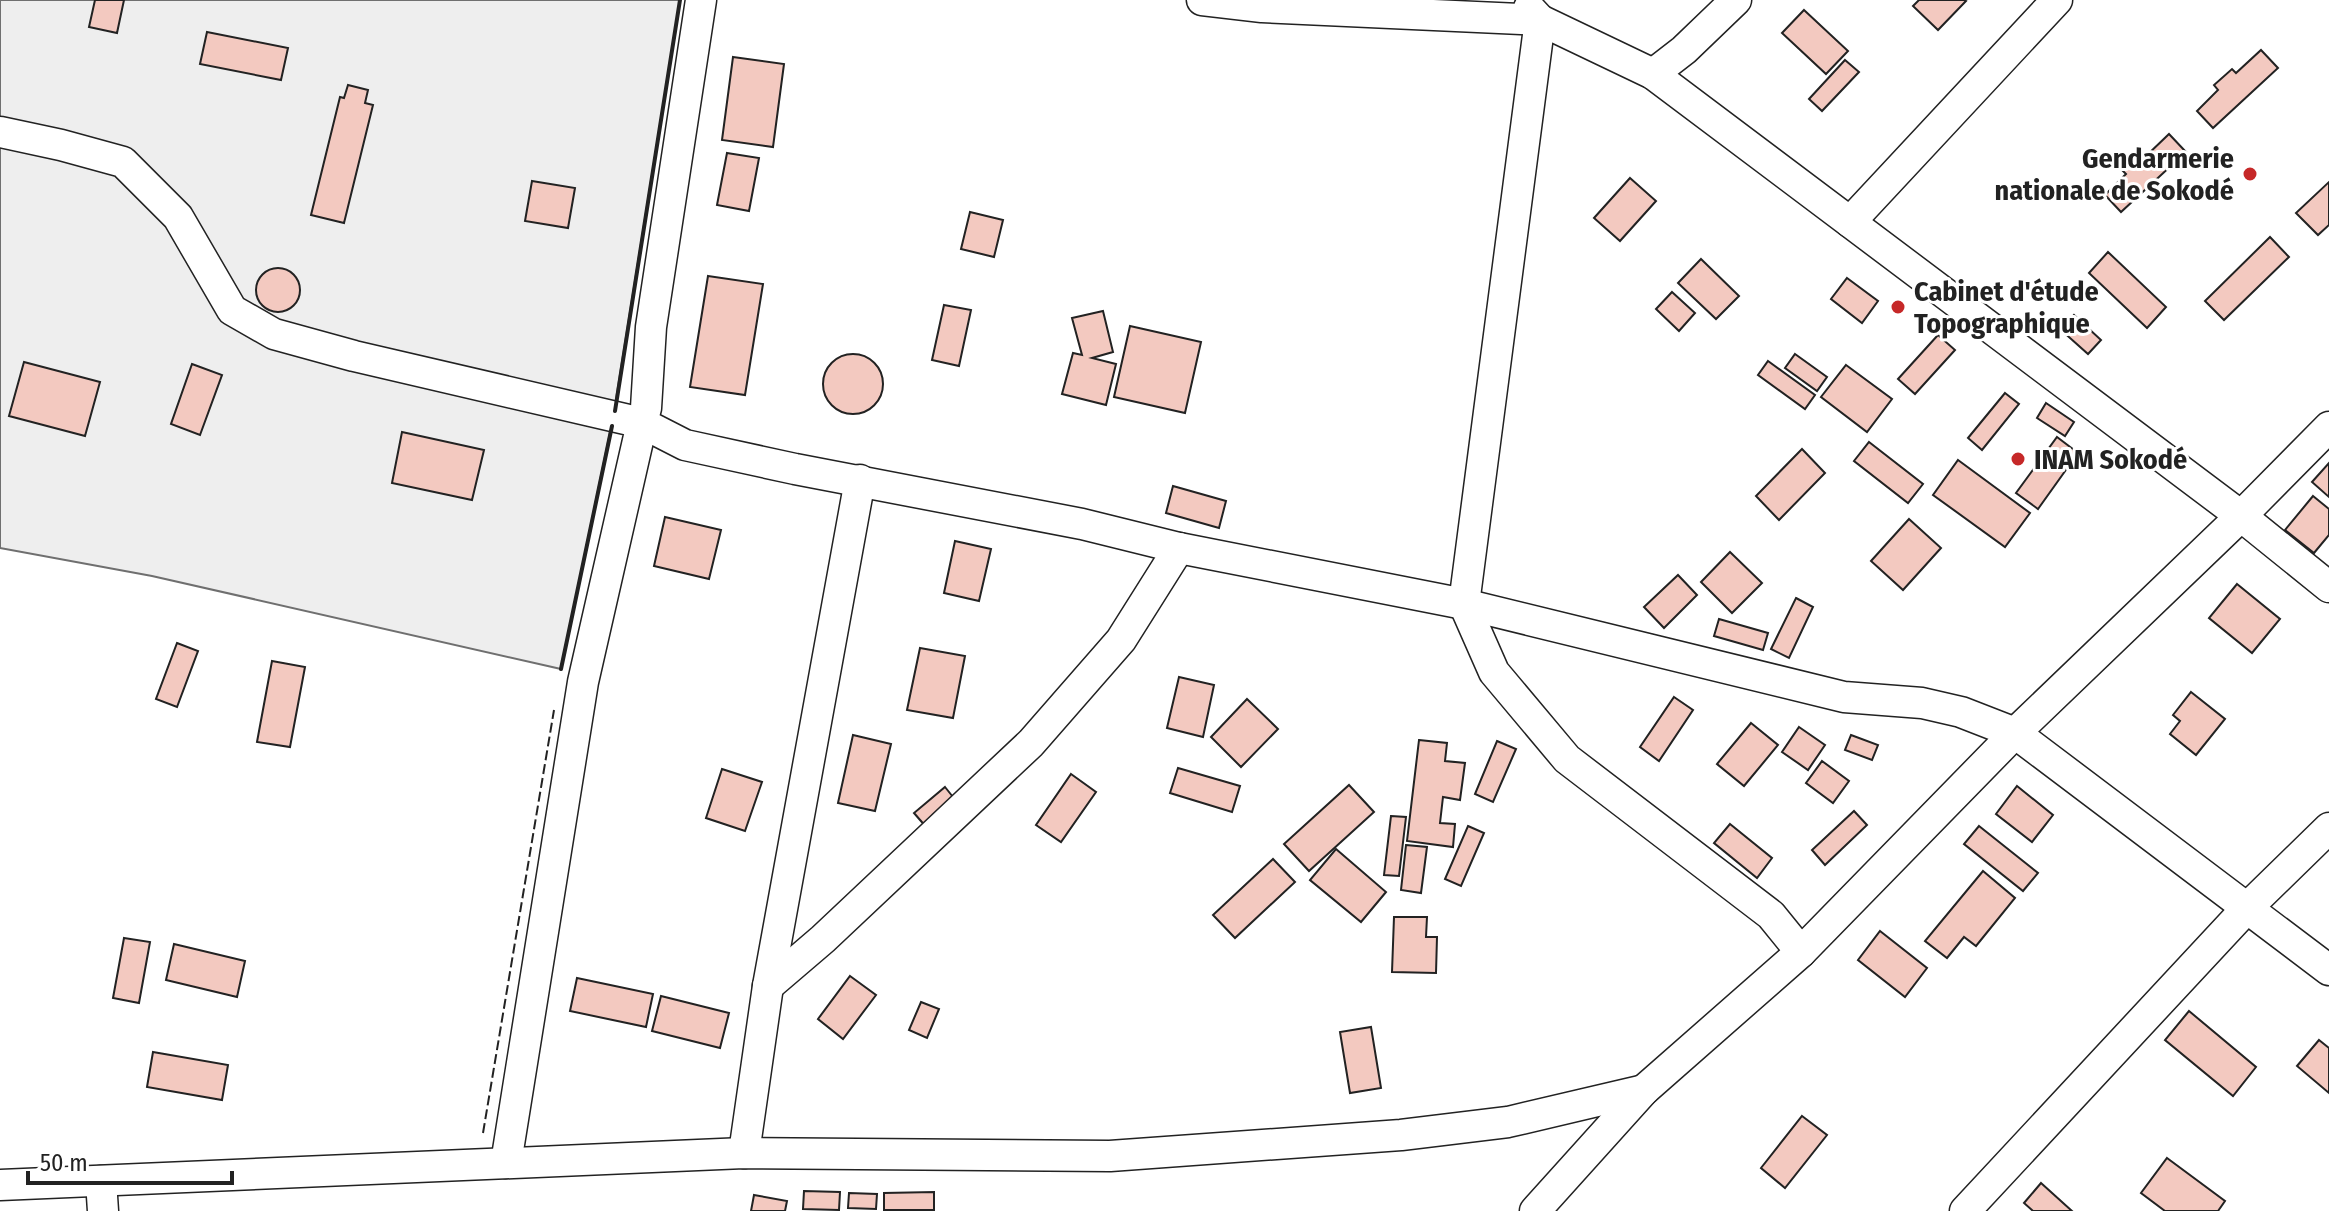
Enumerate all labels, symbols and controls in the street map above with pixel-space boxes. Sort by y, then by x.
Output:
place label: Gendarmerie nationale de Sokodé [1994,142,2234,207]
marker: Gendarmerie nationale de Sokodé [2241,165,2259,183]
place label: Cabinet d'étude Topographique [1914,275,2099,340]
marker: Cabinet d'étude Topographique [1889,298,1907,316]
place label: INAM Sokodé [2034,443,2187,476]
marker: INAM Sokodé [2009,450,2027,468]
scale bar [28,1135,232,1185]
text: 50 m [40,1149,88,1177]

